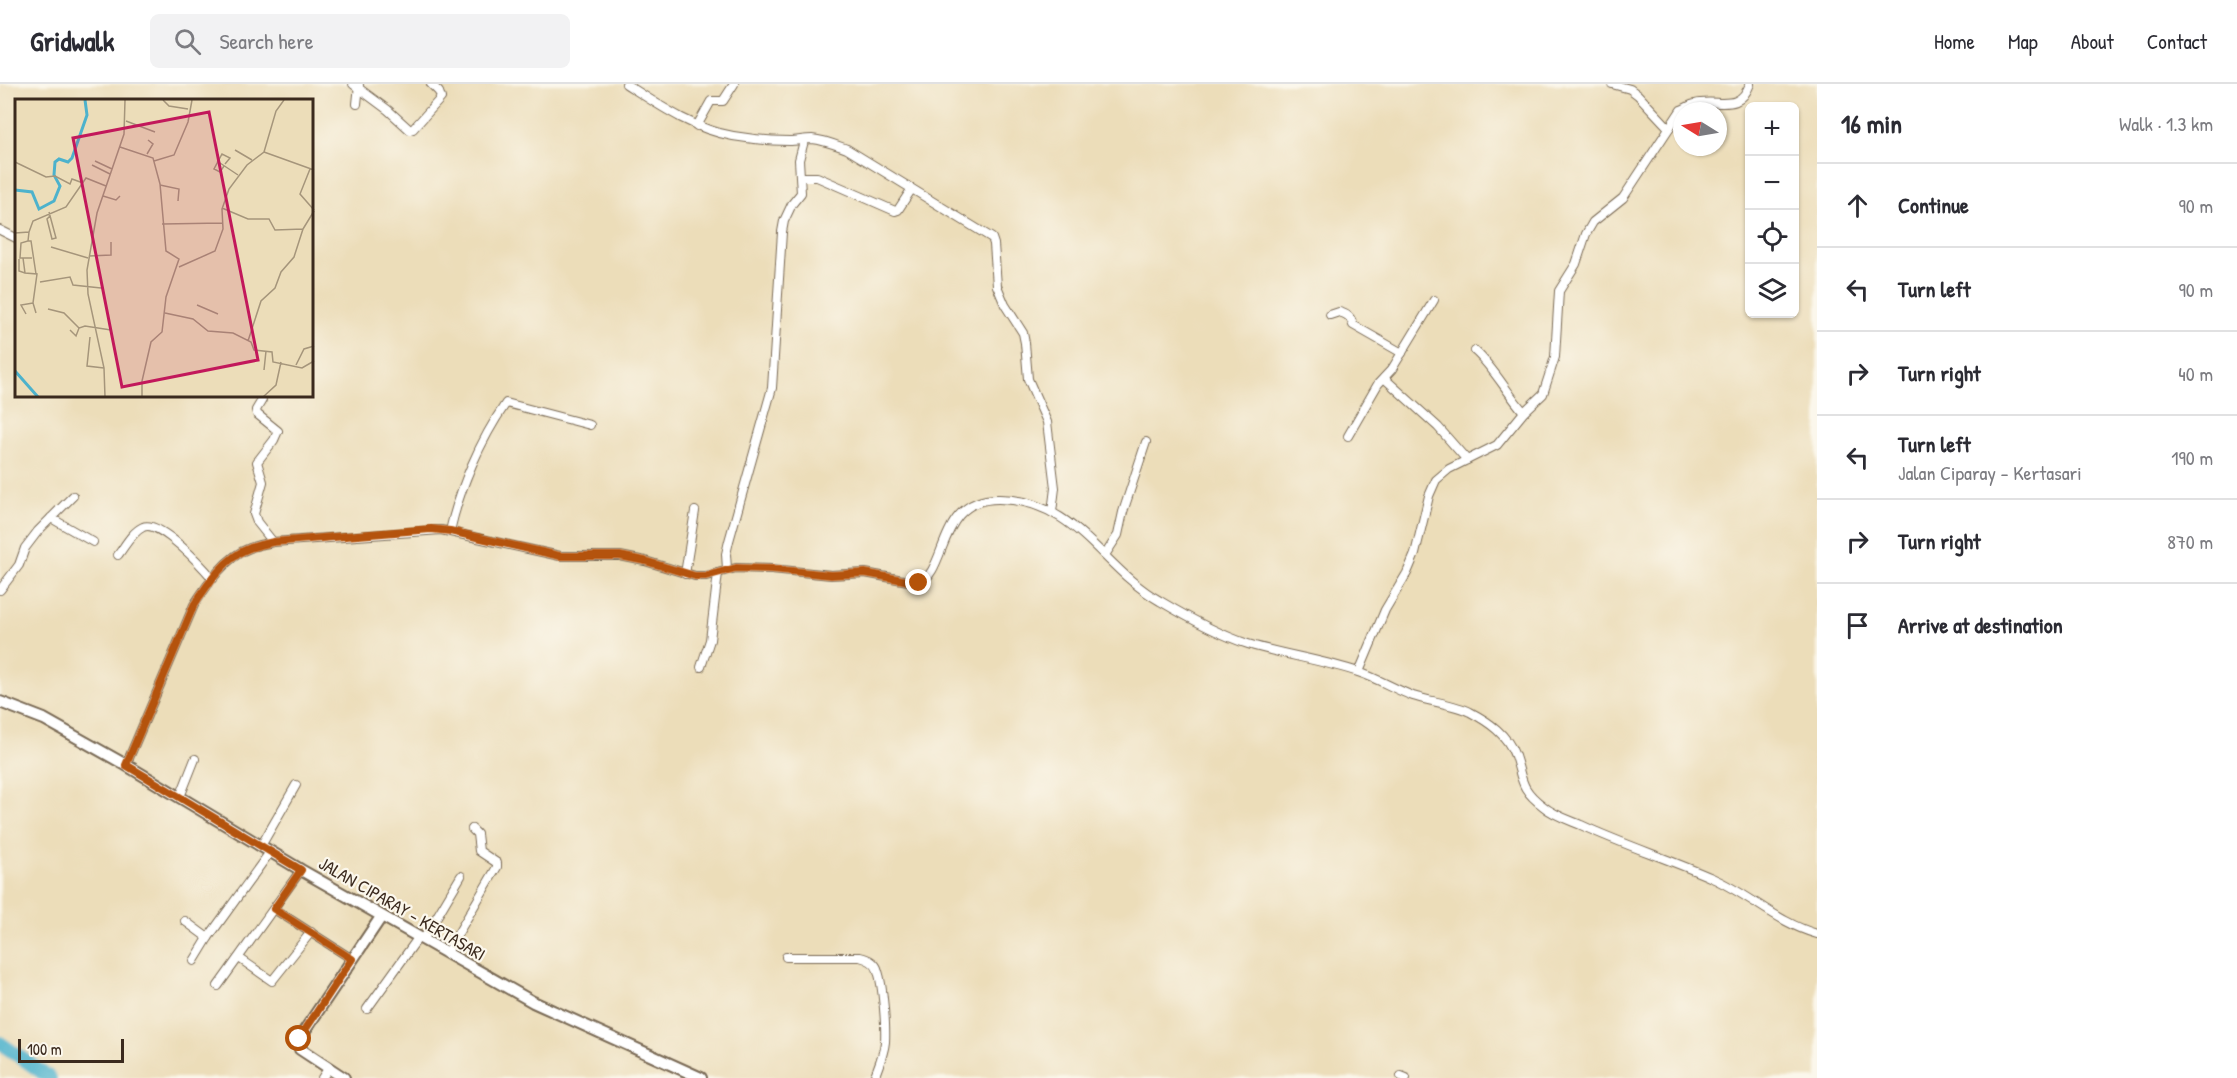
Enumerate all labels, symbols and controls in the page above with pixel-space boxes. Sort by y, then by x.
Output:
search box [150,14,570,68]
text: Gridwalk [30,22,114,60]
icon: search [171,25,204,58]
text: Search here [219,26,313,56]
text: Home [1934,27,1975,56]
text: Map [2008,27,2038,56]
text: About [2071,27,2114,56]
text: Contact [2147,27,2207,56]
inset map [15,99,314,398]
north arrow [1673,102,1727,156]
map controls [1745,102,1799,318]
button: + [1745,102,1799,156]
text: 16 min [1841,106,1902,141]
text: Walk · 1.3 km [2119,110,2213,137]
button: − [1745,156,1799,210]
icon: ahead [1841,189,1874,222]
text: Continue [1898,190,1969,220]
text: 90 m [2179,192,2213,219]
button: locate [1745,210,1799,264]
button: layers [1745,264,1799,318]
icon: left [1841,273,1874,306]
text: Turn left [1898,274,1971,304]
text: 90 m [2179,276,2213,303]
icon: right [1841,357,1874,390]
text: Turn right [1898,358,1981,388]
text: 40 m [2178,360,2213,387]
text: Turn left [1898,429,1971,459]
icon: left [1841,441,1874,474]
text: 190 m [2171,444,2213,471]
text: Jalan Ciparay - Kertasari [1898,459,2082,486]
icon: right [1841,525,1874,558]
text: Turn right [1898,526,1981,556]
text: 870 m [2167,528,2213,555]
route end [905,569,931,595]
icon: arrive [1841,609,1874,642]
text: Arrive at destination [1898,610,2063,640]
street label: JALAN CIPARAY - KERTASARI [314,851,490,967]
route start [285,1025,311,1051]
scale bar [18,1036,124,1064]
text: 100 m [27,1038,62,1060]

